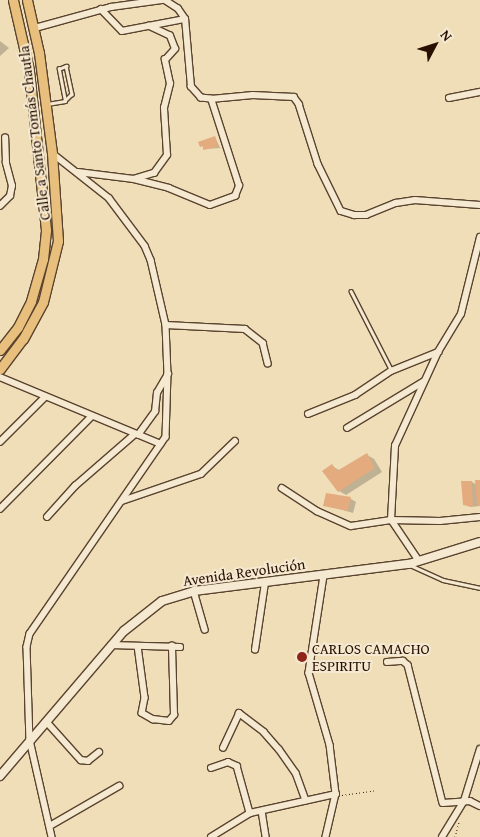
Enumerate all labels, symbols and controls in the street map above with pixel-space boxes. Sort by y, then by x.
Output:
north arrow [410,20,460,70]
text: N [436,25,457,45]
street label: Calle a Santo Tomás Chautla [14,45,54,221]
street label: Avenida Revolución [182,555,306,589]
place label: CARLOS CAMACHO ESPIRITU [312,639,430,674]
marker: CARLOS CAMACHO ESPIRITU [296,651,308,663]

